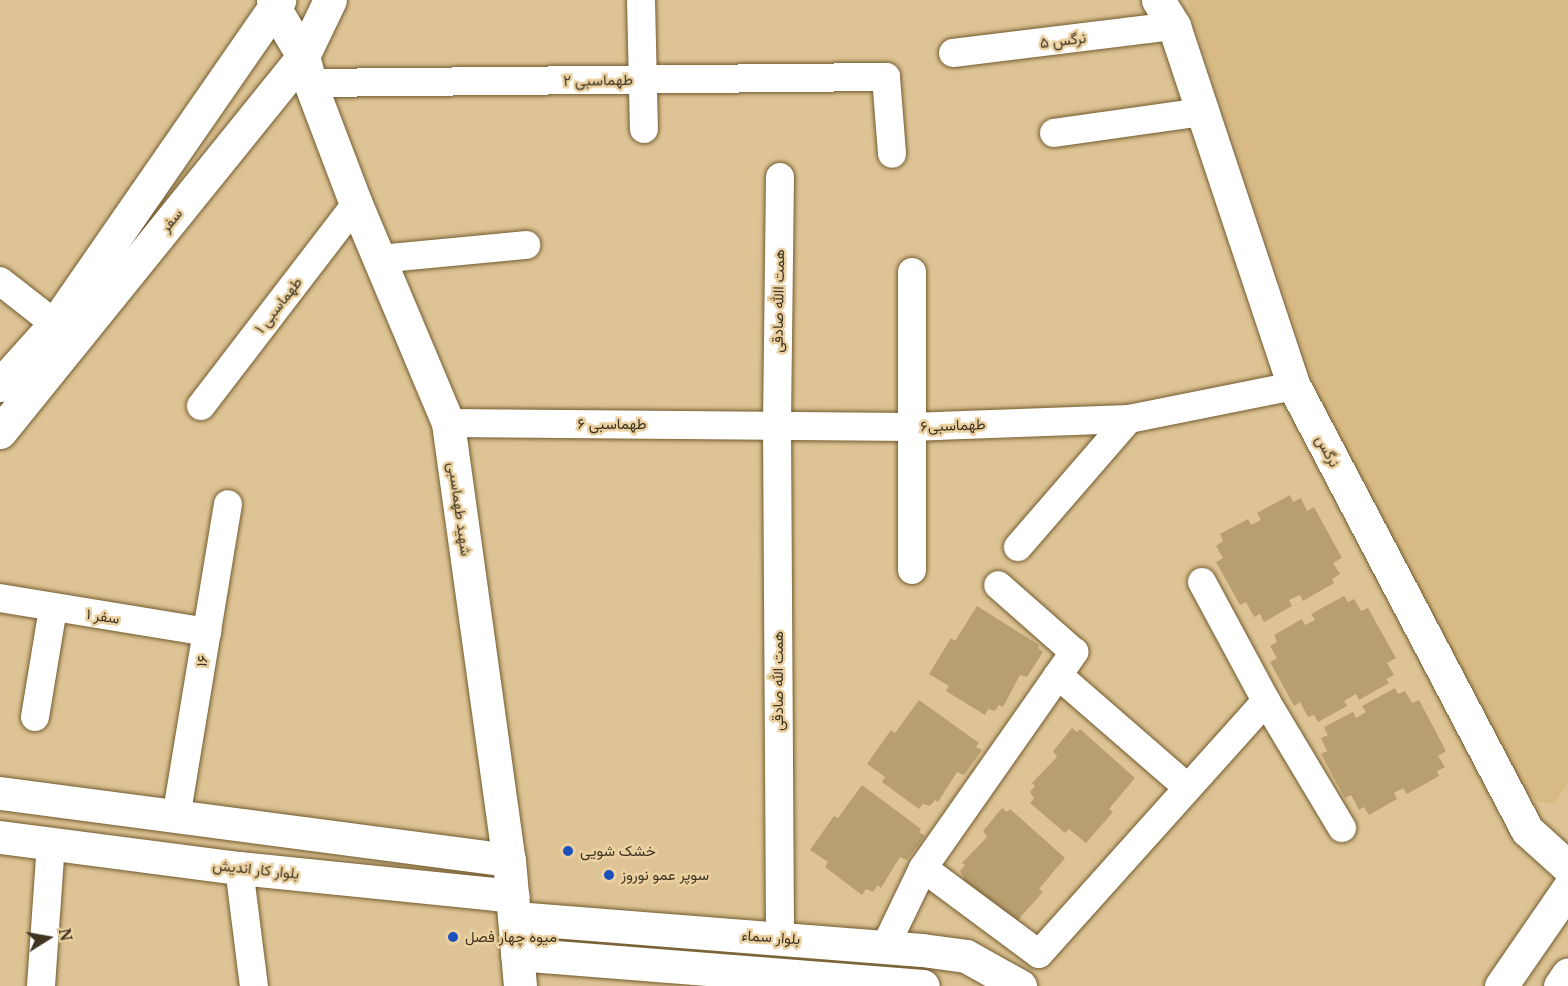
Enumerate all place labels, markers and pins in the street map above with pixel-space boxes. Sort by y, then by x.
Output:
place label: خشک شویی [580,842,656,860]
marker: خشک شویی [561,844,575,858]
place label: سوپر عمو نوروز [621,866,709,884]
marker: سوپر عمو نوروز [602,868,616,882]
place label: میوه چهار فصل [465,928,557,946]
marker: میوه چهار فصل [446,930,460,944]

